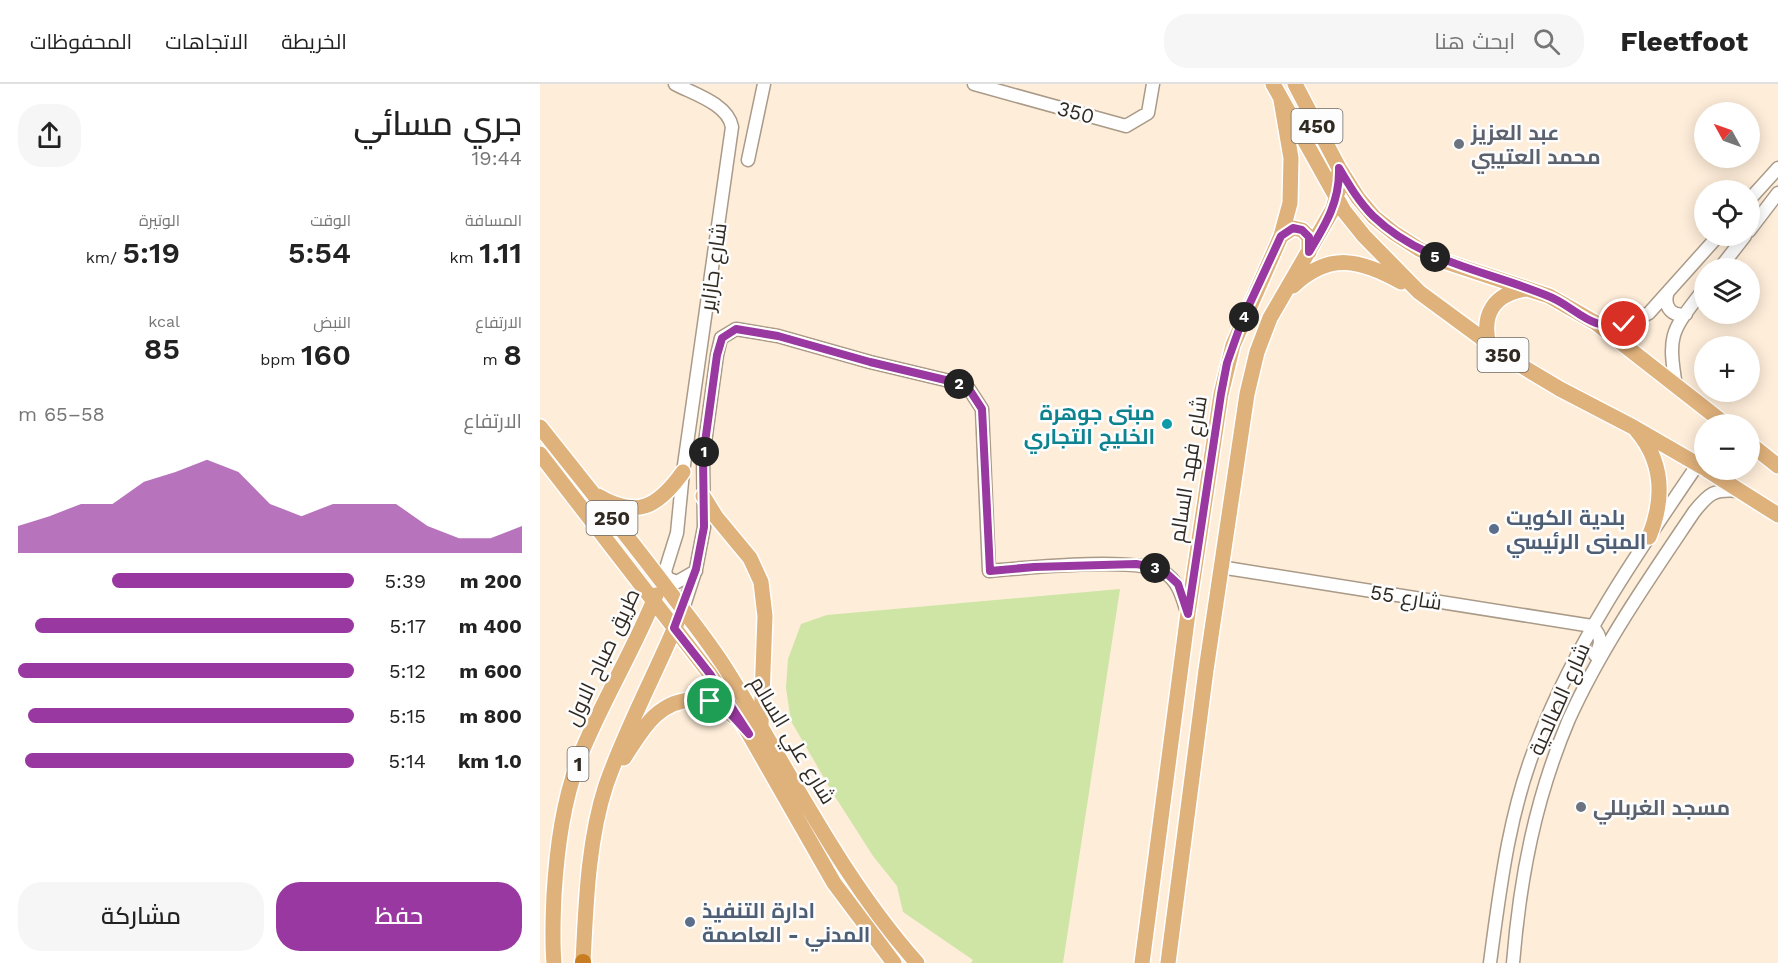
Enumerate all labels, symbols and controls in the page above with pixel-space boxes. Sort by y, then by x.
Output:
search box [1164,14,1584,68]
icon: search [1530,25,1563,58]
text: Fleetfoot [1620,25,1748,58]
text: المحفوظات [30,29,132,54]
text: الاتجاهات [165,29,248,54]
text: الخريطة [281,29,347,54]
text: ابحث هنا [1434,29,1515,54]
street label: 350 [1055,95,1097,129]
north arrow [1694,102,1760,168]
map controls [1694,102,1760,480]
button: share [18,104,81,167]
text: جري مسائي [353,104,522,143]
road number: 450 [1292,109,1342,143]
place label: عبد العزيز محمد العتيبي [1470,120,1601,174]
marker: عبد العزيز محمد العتيبي [1452,137,1466,151]
text: 19:44 [472,146,522,170]
button: locate [1694,180,1760,246]
text: الوتيرة [139,211,180,230]
text: الوقت [310,211,351,230]
text: المسافة [465,211,522,230]
street label: شارع جازاير [694,221,734,314]
text: 5:19 [123,235,180,270]
text: 5:54 [288,235,351,270]
text: 1.11 [479,235,522,270]
pin: 5 [1420,242,1450,272]
text: 5 [1430,247,1440,266]
text: /km [86,248,123,267]
text: km [450,248,479,267]
button: layers [1694,258,1760,324]
pin [1598,298,1649,349]
pin: 4 [1229,302,1259,332]
text: 4 [1239,307,1249,326]
icon: check [1607,307,1640,340]
text: kcal [148,312,180,331]
text: النبض [313,313,351,332]
text: الارتفاع [475,313,522,332]
text: 85 [144,331,180,366]
button: + [1694,336,1760,402]
text: 160 [301,337,351,372]
text: 8 [503,337,522,372]
road number: 350 [1478,338,1528,372]
text: bpm [260,350,301,369]
text: m [483,350,503,369]
pin: 2 [944,369,974,399]
text: 2 [954,374,964,393]
street label: شارع فهد السالم [1164,394,1214,544]
place label: مبنى جوهرة الخليج التجاري [1024,400,1155,454]
text: 58–65 m [18,402,105,426]
text: الارتفاع [463,409,522,433]
button: − [1694,414,1760,480]
marker: مبنى جوهرة الخليج التجاري [1160,417,1174,431]
pin: 1 [689,437,719,467]
text: 1 [701,442,707,461]
road number: 250 [586,501,638,535]
place label: بلدية الكويت المبنى الرئيسي [1506,505,1646,558]
marker: بلدية الكويت المبنى الرئيسي [1487,522,1501,536]
pin: 3 [1140,553,1170,583]
text: 3 [1150,558,1160,577]
text: 5:39 [384,569,426,593]
text: 200 m [460,569,522,593]
street label: شارع 55 [1368,579,1444,617]
street label: طريق صباح الاول [559,584,647,731]
text: 5:17 [389,614,426,638]
text: 400 m [459,614,522,638]
street label: شارع الصالحية [1523,639,1597,760]
text: 5:12 [389,659,426,683]
text: 600 m [459,659,522,683]
street label: شارع علي السالم [742,671,841,811]
pin [684,675,735,726]
icon: arrive [693,684,726,717]
text: 5:15 [389,704,426,728]
text: 800 m [459,704,522,728]
road number: 1 [568,747,588,781]
text: 5:14 [388,749,426,773]
text: 1.0 km [458,749,522,773]
place label: مسجد الغربللي [1593,795,1730,825]
marker: مسجد الغربللي [1574,800,1588,814]
button: مشاركة [18,882,264,951]
button: حفظ [276,882,522,951]
place label: ادارة التنفيذ المدني - العاصمة [702,898,870,952]
marker: ادارة التنفيذ المدني - العاصمة [683,915,697,929]

